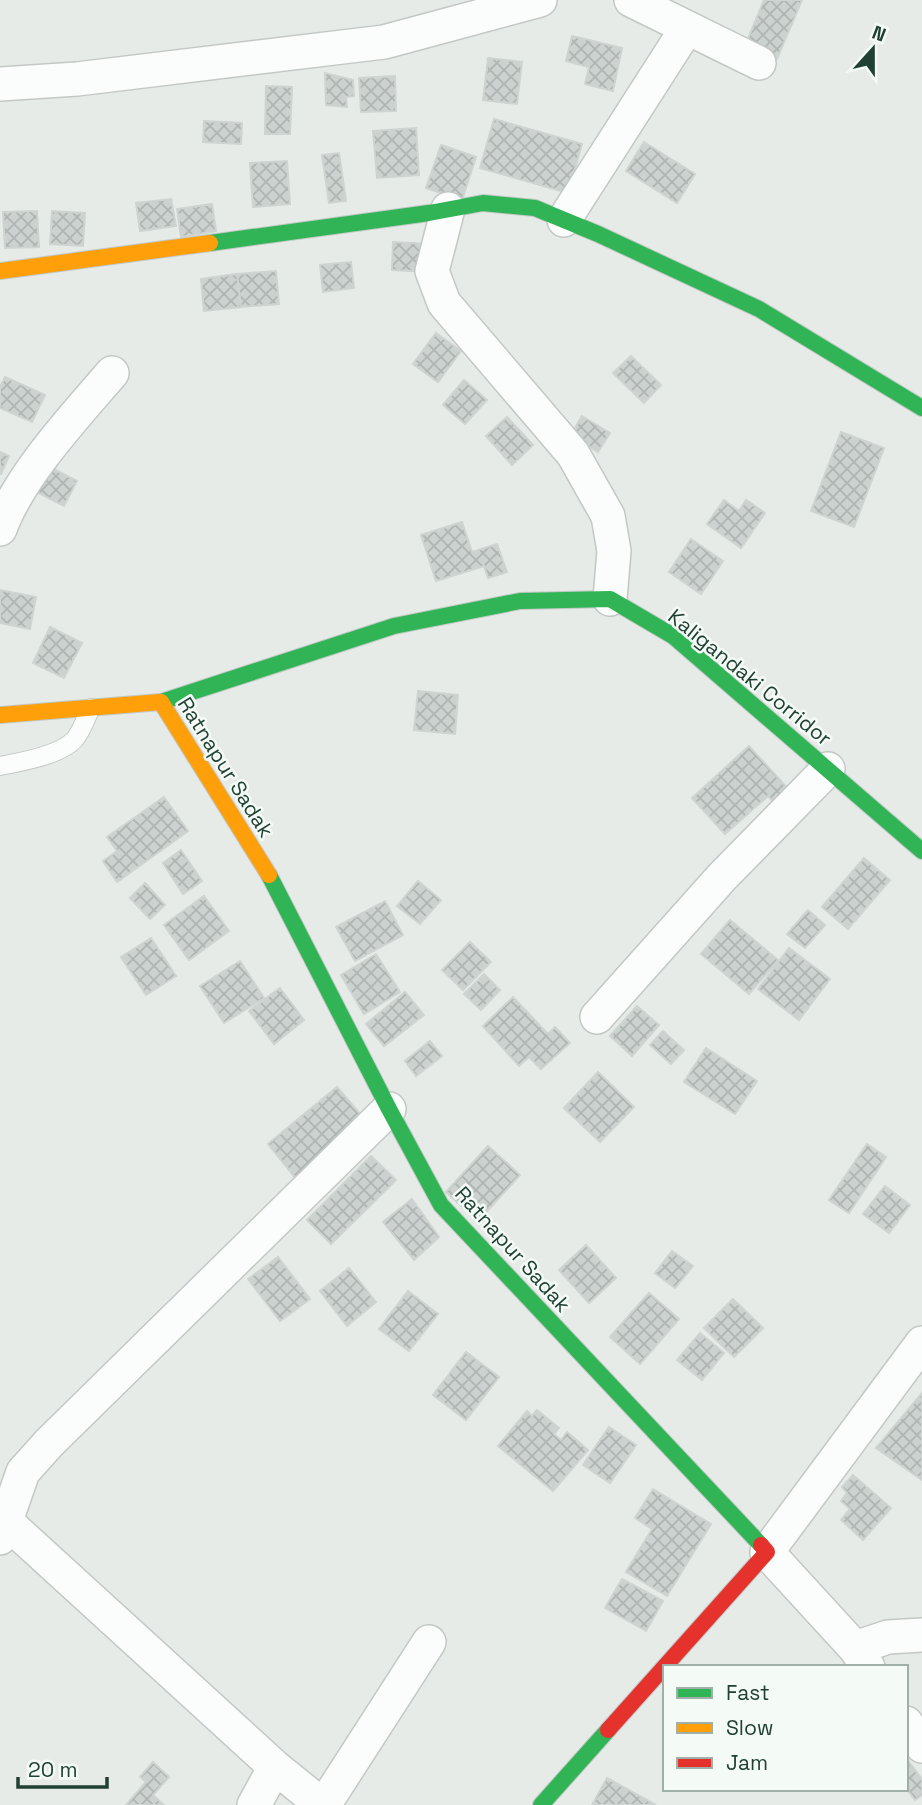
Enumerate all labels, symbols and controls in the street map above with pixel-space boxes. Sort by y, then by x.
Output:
north arrow [838,14,908,84]
text: N [868,20,889,48]
street label: Kaligandaki Corridor [663,603,837,751]
street label: Ratnapur Sadak [172,692,280,842]
street label: Ratnapur Sadak [449,1180,577,1318]
legend [663,1665,908,1791]
text: Fast [726,1679,770,1706]
text: Slow [726,1714,774,1741]
scale bar [18,1745,107,1789]
text: Jam [726,1749,768,1776]
text: 20 m [28,1756,78,1783]

